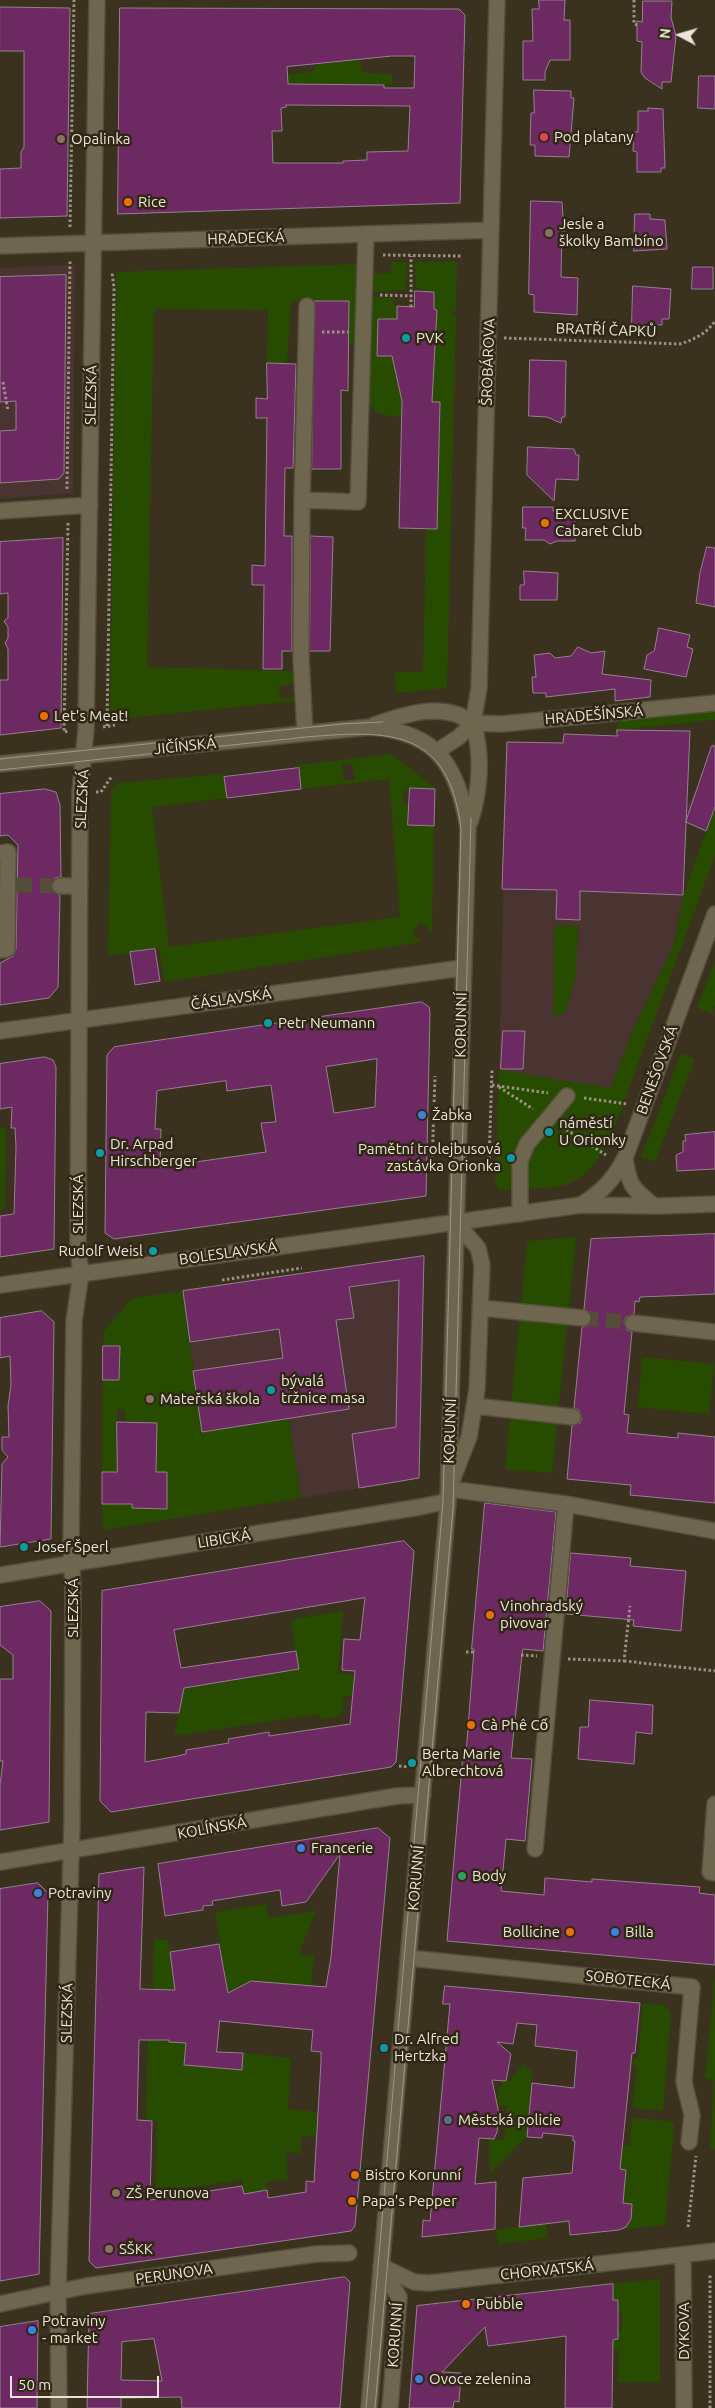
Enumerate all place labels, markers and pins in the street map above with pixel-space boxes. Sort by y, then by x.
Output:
place label: Pod platany [554,128,633,146]
place label: Opalinka [71,130,131,148]
marker: Pod platany [538,131,550,143]
marker: Opalinka [55,133,67,145]
place label: Rice [138,193,166,211]
marker: Rice [122,196,134,208]
place label: Jesle a školky Bambíno [559,215,664,250]
marker: Jesle a školky Bambíno [543,227,555,239]
place label: PVK [416,329,444,347]
marker: PVK [400,332,412,344]
place label: EXCLUSIVE Cabaret Club [555,505,642,540]
marker: EXCLUSIVE Cabaret Club [539,517,551,529]
place label: Let's Meat! [54,707,128,725]
marker: Let's Meat! [38,710,50,722]
place label: Petr Neumann [278,1014,375,1032]
marker: Petr Neumann [262,1017,274,1029]
place label: Žabka [432,1106,472,1124]
marker: Žabka [416,1109,428,1121]
place label: náměstí U Orionky [559,1114,626,1149]
marker: náměstí U Orionky [543,1126,555,1138]
place label: Dr. Arpad Hirschberger [110,1135,197,1170]
place label: Pamětní trolejbusová zastávka Orionka [358,1140,501,1175]
marker: Dr. Arpad Hirschberger [94,1147,106,1159]
marker: Pamětní trolejbusová zastávka Orionka [505,1152,517,1164]
place label: Rudolf Weisl [58,1242,143,1260]
marker: Rudolf Weisl [147,1245,159,1257]
place label: bývalá tržnice masa [281,1372,365,1407]
marker: bývalá tržnice masa [265,1384,277,1396]
place label: Mateřská škola [160,1390,260,1408]
marker: Mateřská škola [144,1393,156,1405]
place label: Josef Šperl [34,1538,109,1556]
marker: Josef Šperl [18,1541,30,1553]
place label: Vinohradský pivovar [500,1597,583,1632]
marker: Vinohradský pivovar [484,1609,496,1621]
place label: Cà Phê Cổ [481,1716,548,1734]
marker: Cà Phê Cổ [465,1719,477,1731]
place label: Berta Marie Albrechtová [422,1745,504,1780]
marker: Berta Marie Albrechtová [406,1757,418,1769]
place label: Francerie [311,1839,373,1857]
marker: Francerie [295,1842,307,1854]
place label: Body [472,1867,506,1885]
marker: Body [456,1870,468,1882]
place label: Potraviny [48,1884,111,1902]
marker: Potraviny [32,1887,44,1899]
place label: Bollicine [503,1923,560,1941]
place label: Billa [625,1923,654,1941]
marker: Bollicine [564,1926,576,1938]
marker: Billa [609,1926,621,1938]
place label: Dr. Alfred Hertzka [394,2030,459,2065]
marker: Dr. Alfred Hertzka [378,2042,390,2054]
place label: Městská policie [458,2111,561,2129]
marker: Městská policie [442,2114,454,2126]
place label: Bistro Korunní [365,2166,461,2184]
marker: Bistro Korunní [349,2169,361,2181]
place label: ZŠ Perunova [126,2184,209,2202]
marker: ZŠ Perunova [110,2187,122,2199]
place label: Papa's Pepper [362,2192,457,2210]
marker: Papa's Pepper [346,2195,358,2207]
place label: SŠKK [119,2240,153,2258]
marker: SŠKK [103,2243,115,2255]
place label: Pubble [476,2295,523,2313]
marker: Pubble [460,2298,472,2310]
place label: Potraviny - market [42,2312,105,2347]
marker: Potraviny - market [26,2324,38,2336]
place label: Ovoce zelenina [429,2370,531,2388]
marker: Ovoce zelenina [413,2373,425,2385]

